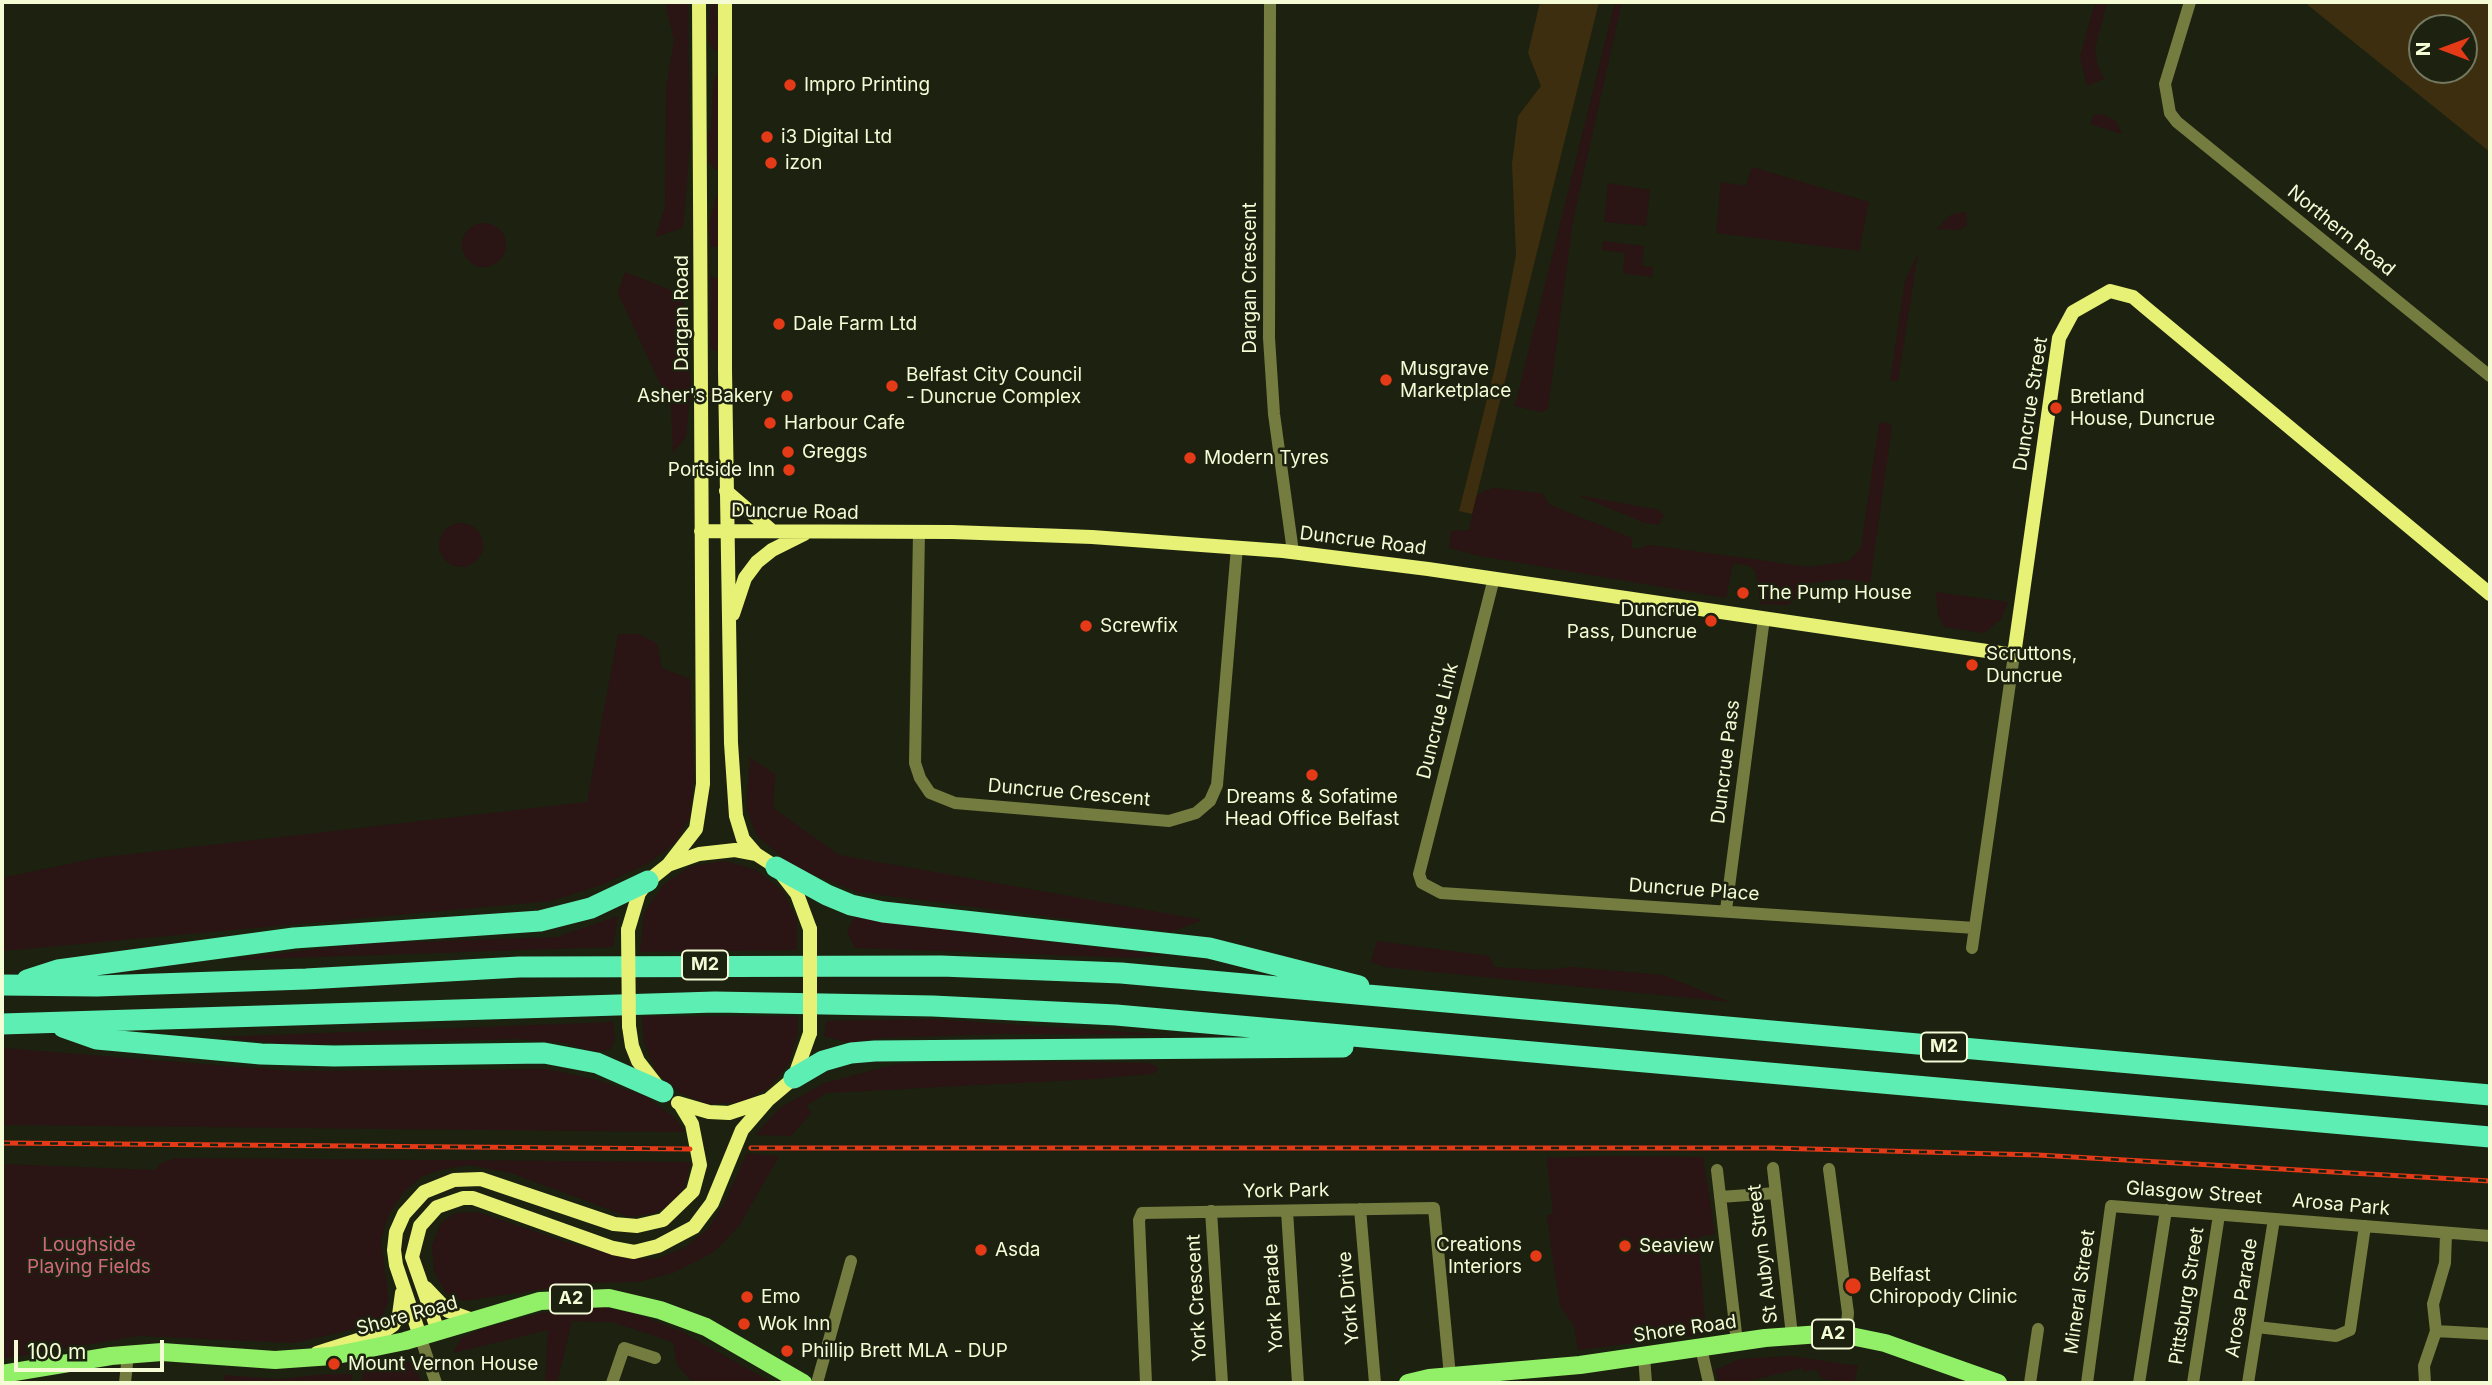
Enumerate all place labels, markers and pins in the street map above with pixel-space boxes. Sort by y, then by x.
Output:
place label: Impro Printing [804,74,930,96]
marker: Impro Printing [782,77,798,93]
place label: i3 Digital Ltd [781,126,892,148]
marker: i3 Digital Ltd [759,129,775,145]
place label: izon [785,152,822,174]
marker: izon [763,155,779,171]
place label: Dale Farm Ltd [793,313,917,335]
marker: Dale Farm Ltd [771,316,787,332]
place label: Musgrave Marketplace [1400,358,1511,402]
place label: Belfast City Council - Duncrue Complex [906,364,1082,408]
marker: Musgrave Marketplace [1378,372,1394,388]
marker: Belfast City Council - Duncrue Complex [884,378,900,394]
place label: Asher's Bakery [637,385,773,407]
place label: Bretland House, Duncrue [2070,386,2215,430]
marker: Asher's Bakery [779,388,795,404]
marker: Bretland House, Duncrue [2048,400,2064,416]
place label: Harbour Cafe [784,412,905,434]
marker: Harbour Cafe [762,415,778,431]
place label: Greggs [802,441,867,463]
marker: Greggs [780,444,796,460]
place label: Modern Tyres [1204,447,1329,469]
marker: Modern Tyres [1182,450,1198,466]
place label: Portside Inn [668,459,775,481]
marker: Portside Inn [781,462,797,478]
place label: The Pump House [1757,582,1912,604]
marker: The Pump House [1735,585,1751,601]
place label: Duncrue Pass, Duncrue [1567,599,1697,643]
marker: Duncrue Pass, Duncrue [1703,613,1719,629]
place label: Screwfix [1100,615,1178,637]
marker: Screwfix [1078,618,1094,634]
place label: Scruttons, Duncrue [1986,643,2077,687]
marker: Scruttons, Duncrue [1964,657,1980,673]
marker: Dreams & Sofatime Head Office Belfast [1304,767,1320,783]
place label: Dreams & Sofatime Head Office Belfast [1225,786,1399,830]
place label: Creations Interiors [1436,1234,1522,1278]
place label: Seaview [1639,1235,1714,1257]
marker: Seaview [1617,1238,1633,1254]
place label: Asda [995,1239,1040,1261]
marker: Asda [973,1242,989,1258]
marker: Creations Interiors [1528,1248,1544,1264]
place label: Belfast Chiropody Clinic [1869,1264,2017,1308]
marker: Belfast Chiropody Clinic [1843,1276,1863,1296]
place label: Emo [761,1286,800,1308]
marker: Emo [739,1289,755,1305]
place label: Wok Inn [758,1313,830,1335]
marker: Wok Inn [736,1316,752,1332]
place label: Phillip Brett MLA - DUP [801,1340,1008,1362]
marker: Phillip Brett MLA - DUP [779,1343,795,1359]
place label: Mount Vernon House [348,1353,538,1375]
marker: Mount Vernon House [326,1356,342,1372]

